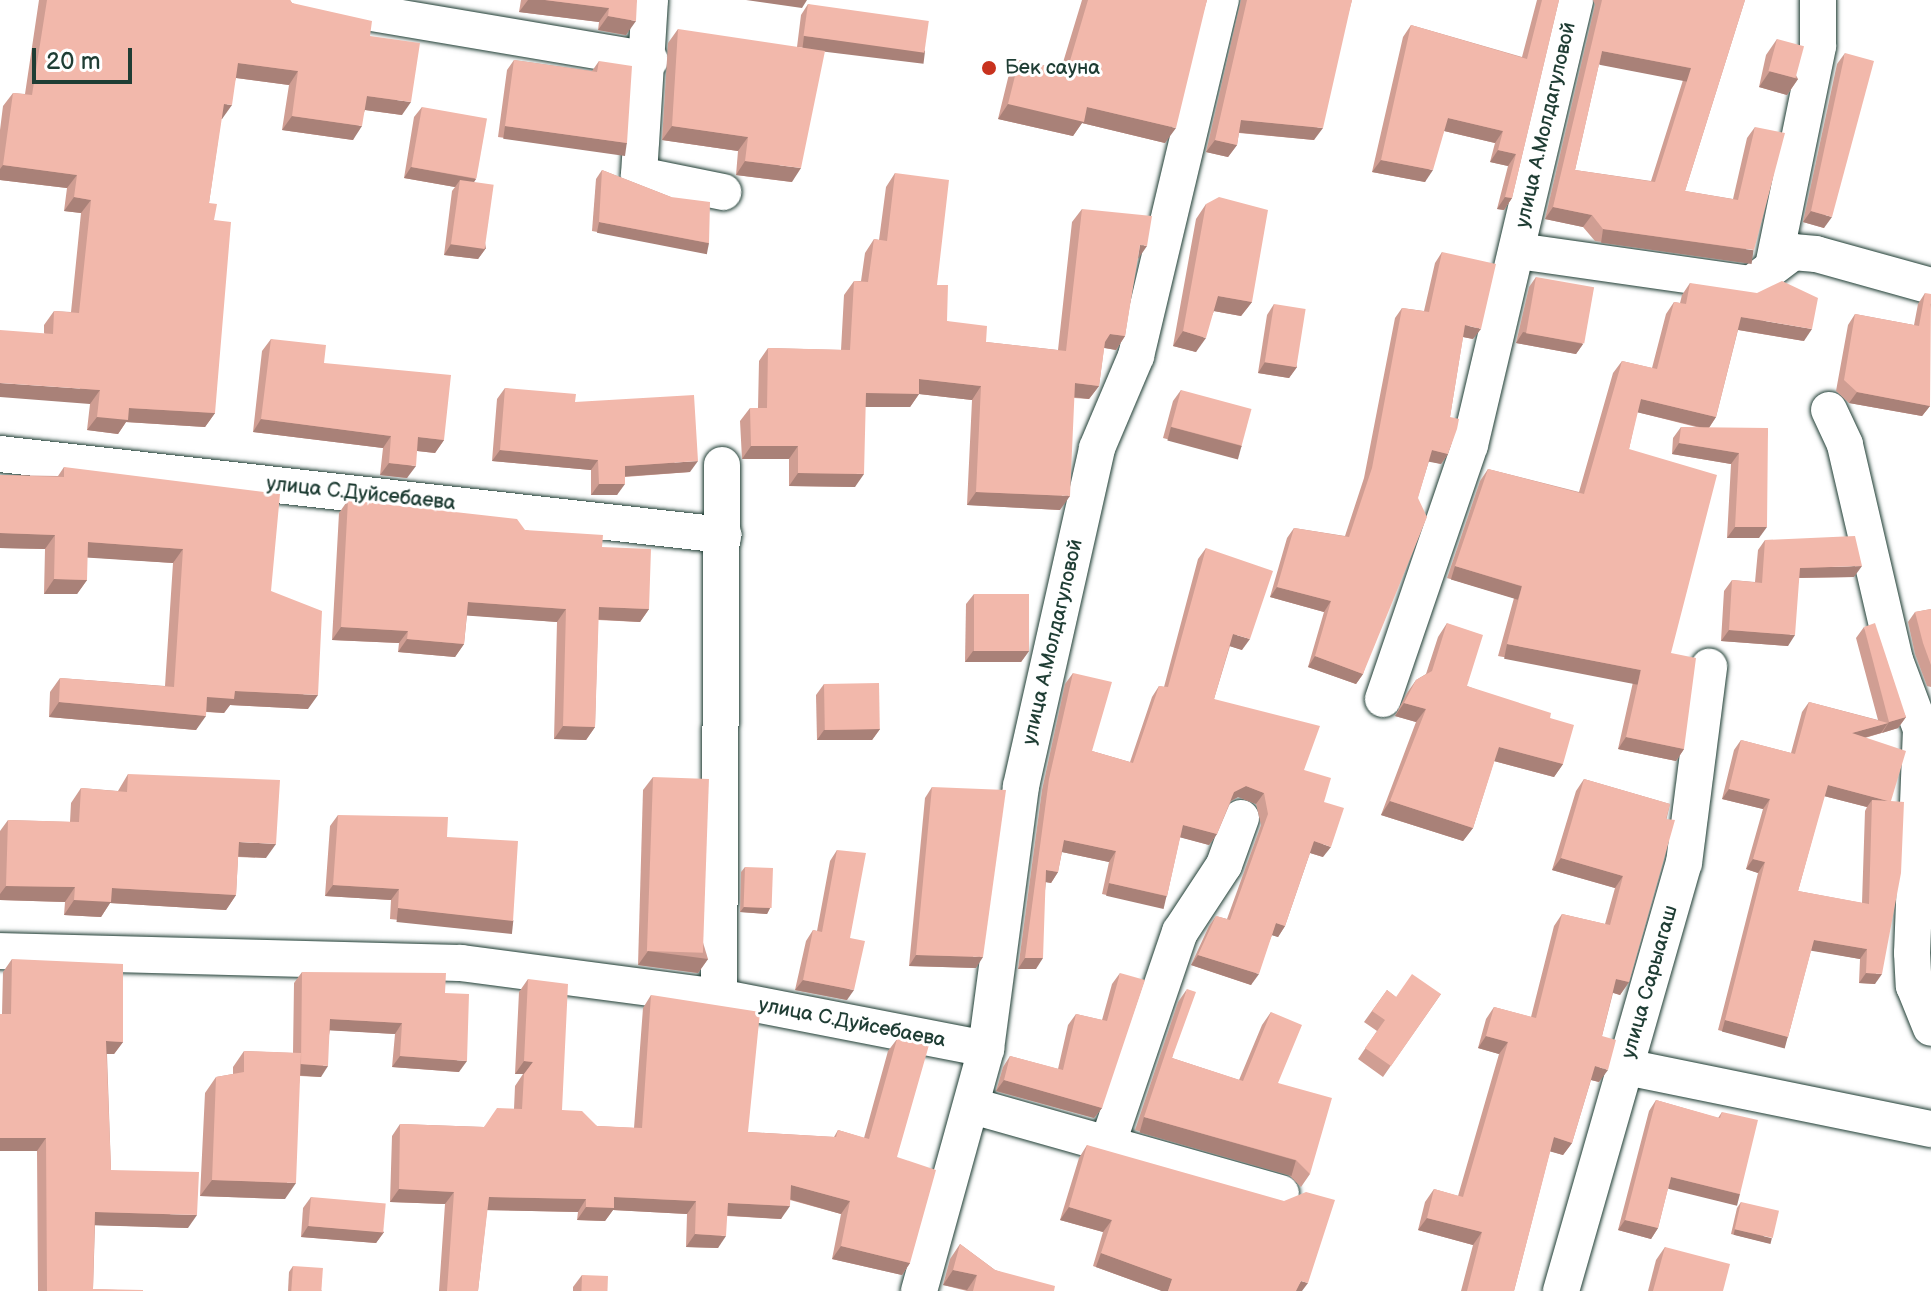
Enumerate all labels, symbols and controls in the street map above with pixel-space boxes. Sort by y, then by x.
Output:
street label: улица А.Молдагуловой [1511,20,1581,230]
scale bar [36,32,136,82]
text: 20 m [46,47,101,76]
place label: Бек сауна [1005,56,1100,80]
marker: Бек сауна [980,59,998,77]
street label: улица С.Дуйсебаева [265,472,457,516]
street label: улица А.Молдагуловой [1018,537,1088,747]
street label: улица Сарыагаш [1617,903,1683,1061]
street label: улица С.Дуйсебаева [756,993,948,1053]

